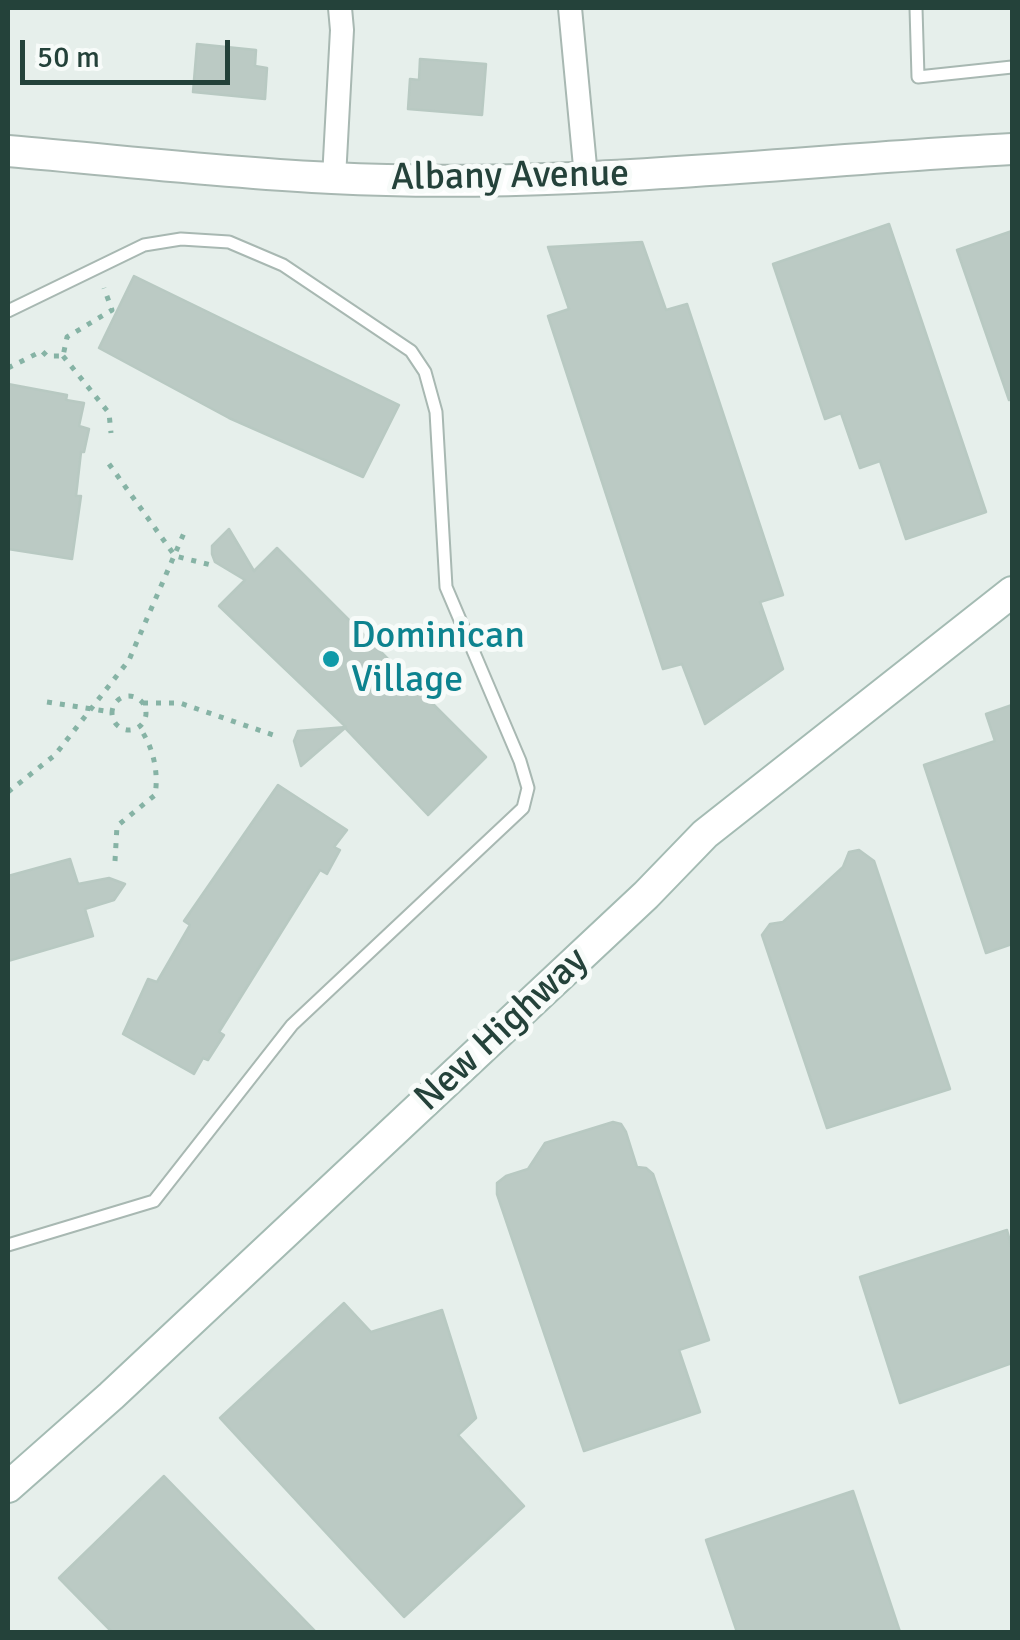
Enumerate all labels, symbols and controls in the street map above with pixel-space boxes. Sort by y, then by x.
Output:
scale bar [25,20,235,82]
text: 50 m [37,39,100,76]
street label: Albany Avenue [390,152,630,202]
place label: Dominican Village [351,614,525,704]
marker: Dominican Village [320,648,342,670]
street label: New Highway [406,938,598,1122]

